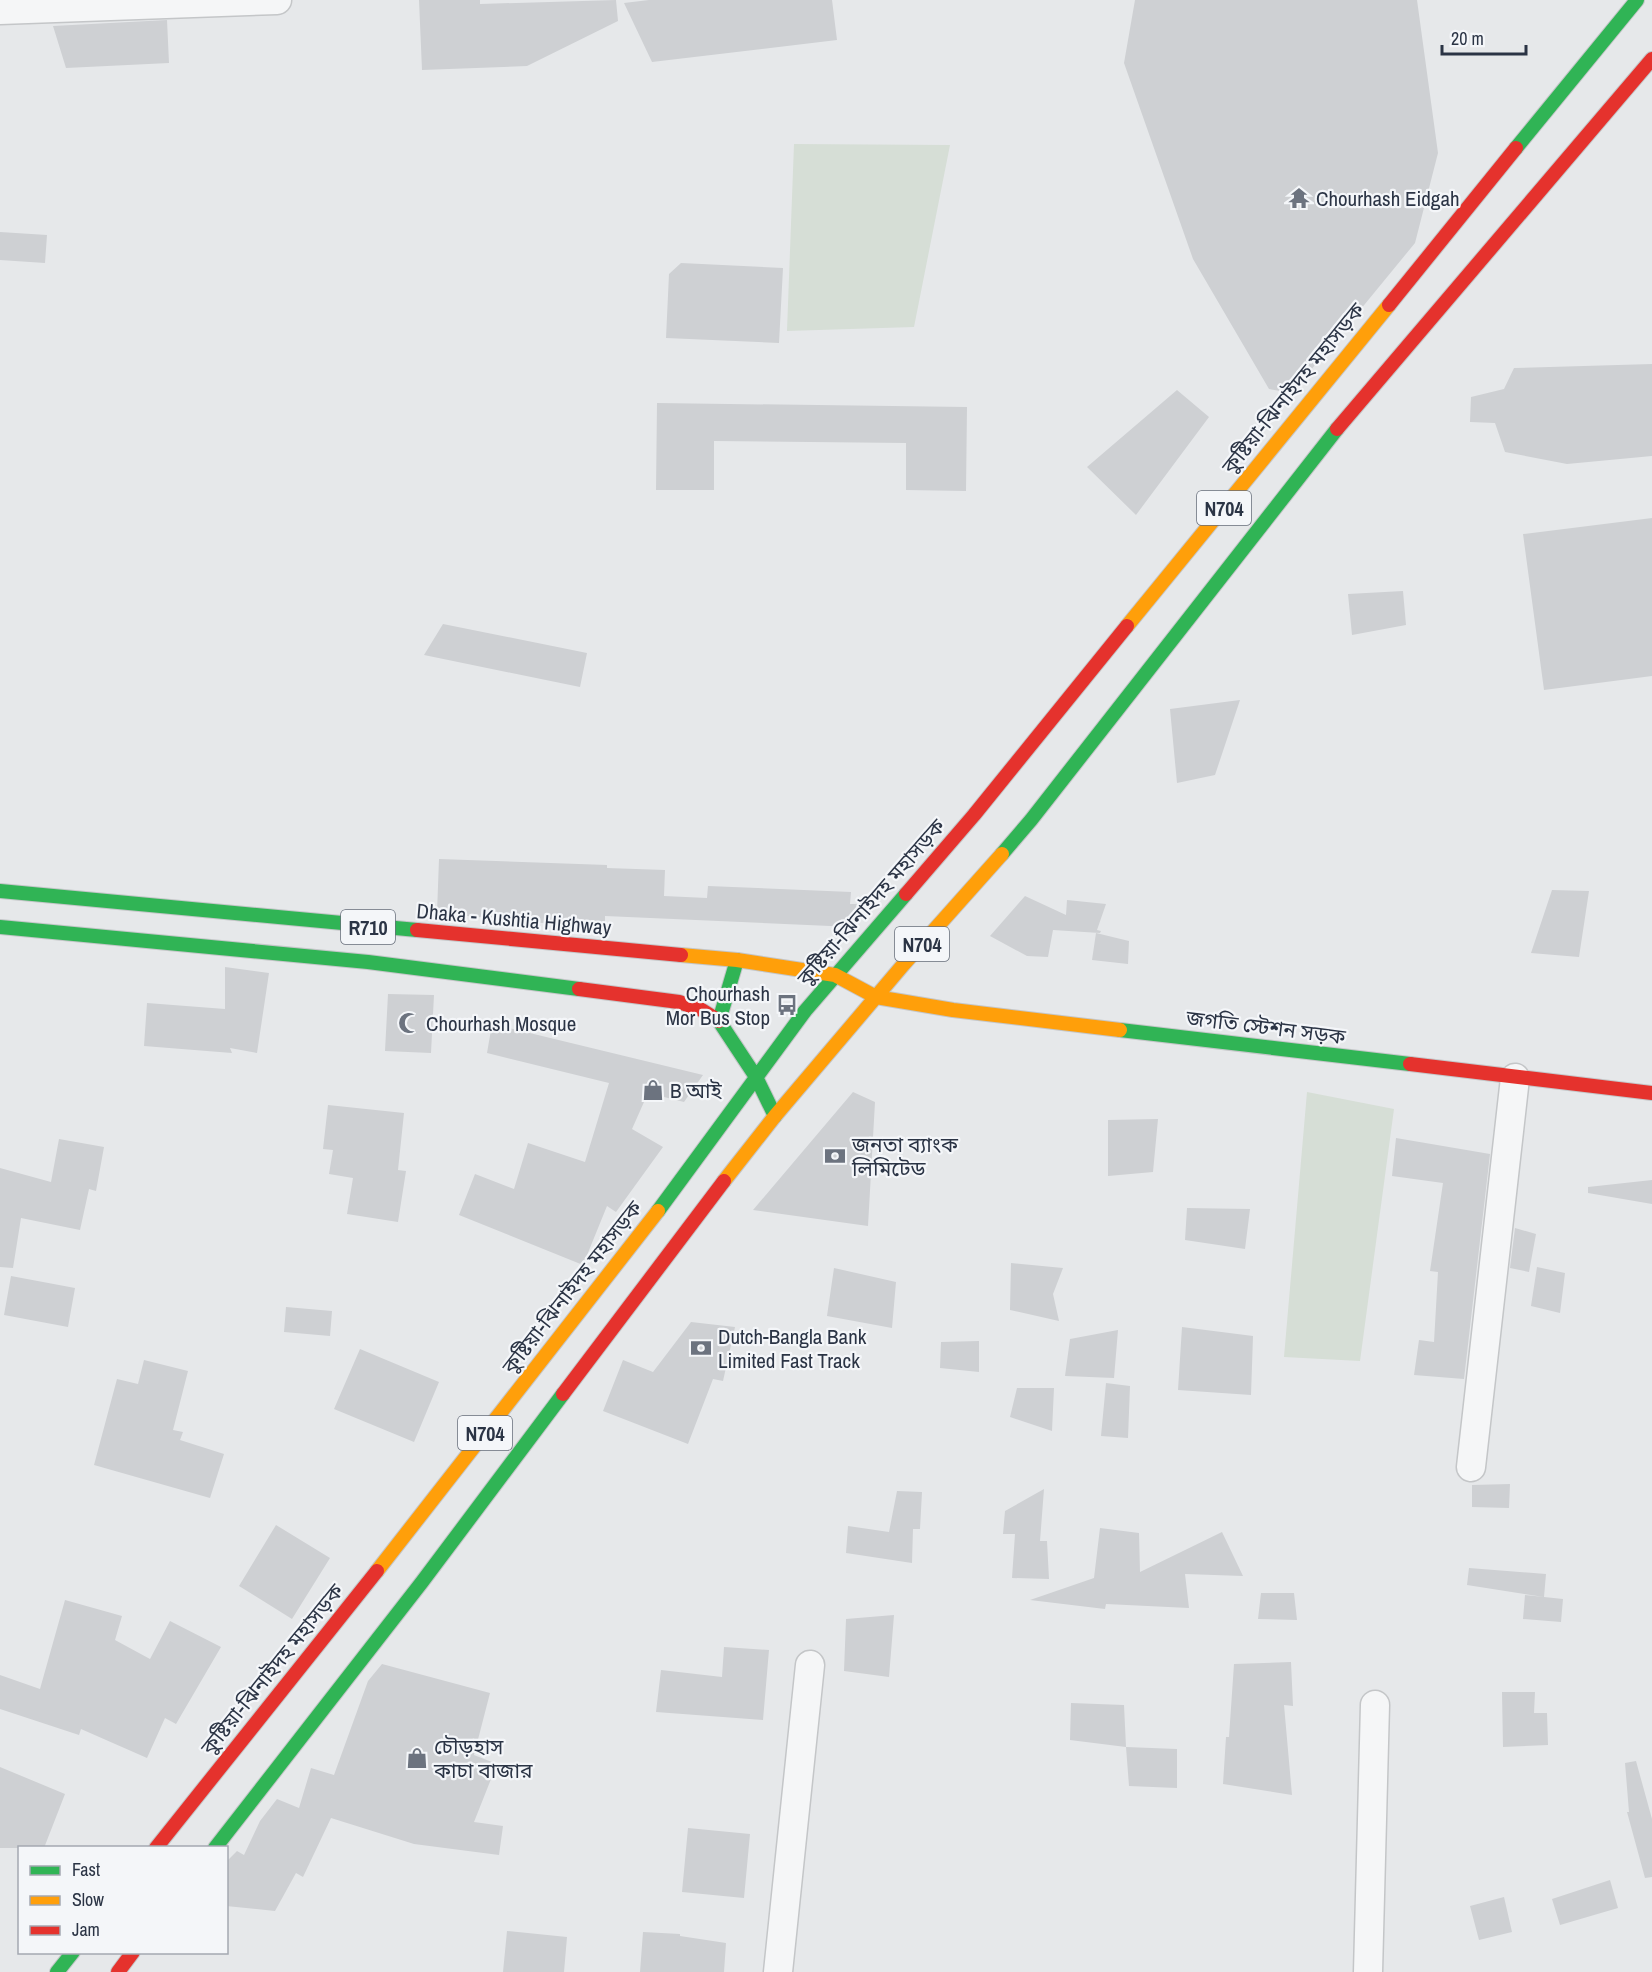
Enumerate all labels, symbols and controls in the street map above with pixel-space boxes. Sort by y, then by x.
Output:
scale bar [1442,18,1526,56]
text: 20 m [1451,26,1484,51]
place label: Chourhash Eidgah [1316,184,1460,213]
temple icon: Chourhash Eidgah [1287,186,1311,210]
street label: কুষ্টিয়া-ঝিনাইদহ মহাসড়ক [1214,296,1372,480]
road number: N704 [1197,491,1251,525]
street label: কুষ্টিয়া-ঝিনাইদহ মহাসড়ক [790,812,952,992]
street label: Dhaka - Kushtia Highway [415,896,613,942]
road number: R710 [341,910,395,944]
road number: N704 [895,927,949,961]
place label: Chourhash Mor Bus Stop [666,979,770,1032]
bus stop icon: Chourhash Mor Bus Stop [775,993,799,1017]
street label: জগতি স্টেশন সড়ক [1184,1003,1348,1051]
place label: Chourhash Mosque [426,1009,576,1038]
mosque icon: Chourhash Mosque [397,1011,421,1035]
place label: B আই [670,1076,723,1105]
shop icon: B আই [641,1078,665,1102]
place label: জনতা ব্যাংক লিমিটেড [851,1130,959,1183]
bank icon: জনতা ব্যাংক লিমিটেড [823,1144,847,1168]
street label: কুষ্টিয়া-ঝিনাইদহ মহাসড়ক [495,1194,649,1380]
place label: Dutch-Bangla Bank Limited Fast Track [718,1322,867,1375]
bank icon: Dutch-Bangla Bank Limited Fast Track [689,1336,713,1360]
road number: N704 [458,1416,512,1450]
street label: কুষ্টিয়া-ঝিনাইদহ মহাসড়ক [193,1577,351,1761]
place label: চৌড়হাস কাচা বাজার [433,1732,533,1785]
shop icon: চৌড়হাস কাচা বাজার [405,1746,429,1770]
legend [18,1846,228,1954]
text: Fast [72,1857,100,1882]
text: Slow [72,1887,104,1912]
text: Jam [72,1917,100,1942]

